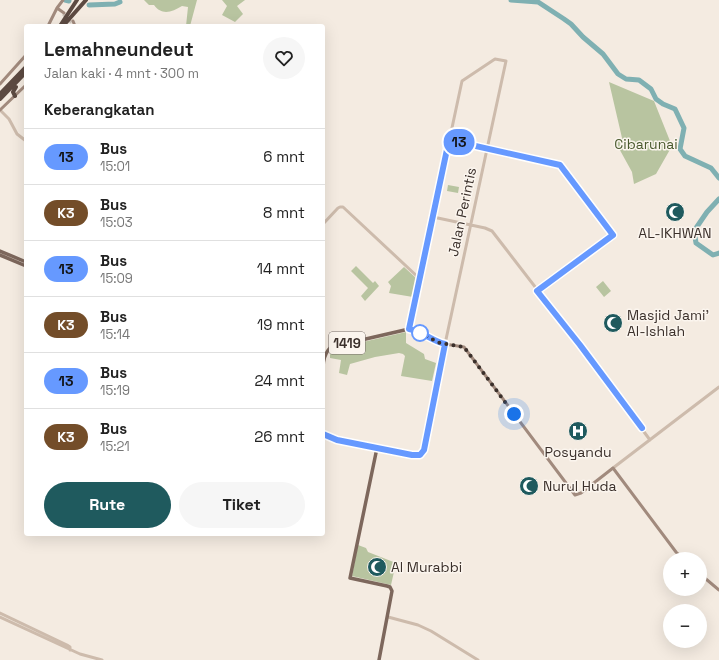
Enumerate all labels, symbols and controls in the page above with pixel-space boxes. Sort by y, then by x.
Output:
text: Lemahneundeut [44,37,194,62]
button: heart [263,37,305,79]
text: Jalan kaki · 4 mnt · 300 m [44,65,199,82]
text: Keberangkatan [44,100,155,119]
line badge: 13 [441,129,477,155]
text: 13 [452,133,466,151]
park label: Cibarunai [614,135,678,153]
text: Bus [100,139,127,158]
text: 6 mnt [263,147,305,166]
text: 13 [59,148,73,166]
text: 15:01 [100,158,130,175]
street label: Jalan Perintis [444,166,480,258]
text: Bus [100,195,127,214]
mosque icon: AL-IKHWAN [664,201,686,223]
text: 8 mnt [263,203,305,222]
text: K3 [57,204,75,222]
text: 15:03 [100,214,133,231]
place label: AL-IKHWAN [638,224,712,242]
text: Bus [100,251,127,270]
text: 14 mnt [257,259,305,278]
text: 13 [59,260,73,278]
text: 15:09 [100,270,133,287]
place label: Masjid Jami' Al-Ishlah [627,306,709,340]
text: Bus [100,307,127,326]
mosque icon: Masjid Jami' Al-Ishlah [602,312,624,334]
text: 19 mnt [257,315,305,334]
text: K3 [57,316,75,334]
unlabelled marker [411,324,429,342]
text: 15:14 [100,326,130,343]
road number: 1419 [329,332,365,354]
text: Bus [100,363,127,382]
text: 24 mnt [254,371,305,390]
text: 13 [59,372,73,390]
text: 15:19 [100,382,130,399]
your location [504,404,524,424]
text: Bus [100,419,127,438]
hospital icon: Posyandu [567,420,589,442]
text: 26 mnt [254,427,305,446]
text: K3 [57,428,75,446]
text: 15:21 [100,438,130,455]
place label: Posyandu [544,443,612,461]
mosque icon: Nurul Huda [518,475,540,497]
place label: Nurul Huda [543,477,617,495]
button: Rute [44,482,171,528]
button: Tiket [179,482,305,528]
map controls [663,552,707,648]
button: + [663,552,707,596]
mosque icon: Al Murabbi [366,556,388,578]
place label: Al Murabbi [391,558,462,576]
button: − [663,604,707,648]

